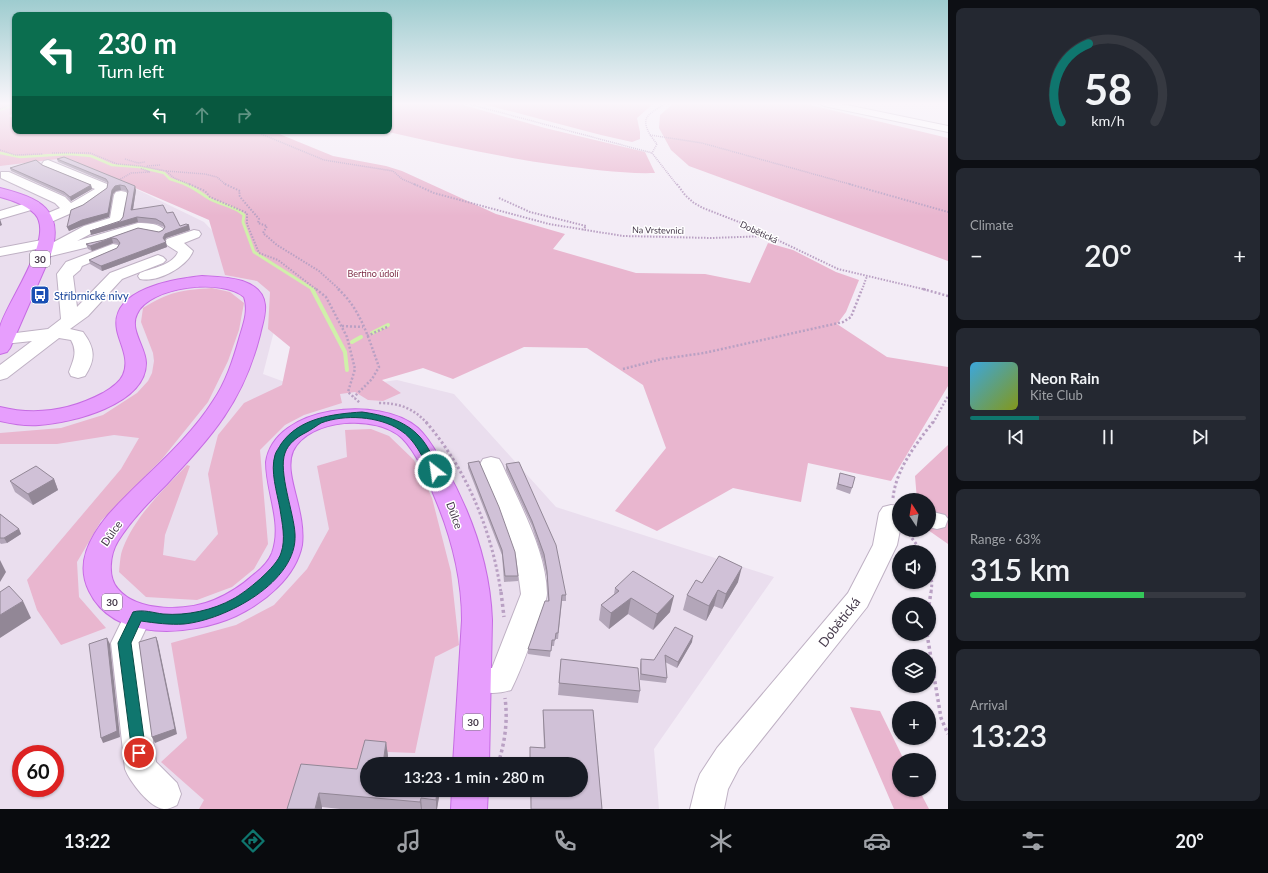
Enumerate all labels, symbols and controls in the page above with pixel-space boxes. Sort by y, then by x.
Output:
text: 230 m [98,26,177,60]
icon: left [32,28,84,80]
text: Turn left [98,60,164,82]
text: 58 [1084,64,1132,114]
icon: left [149,104,171,126]
icon: ahead [191,104,213,126]
icon: right [233,104,255,126]
text: km/h [1091,112,1125,129]
text: Climate [970,217,1013,233]
street label: Dobětická [738,218,780,246]
street label: Na Vrstevnici [632,224,684,236]
text: 20° [1084,237,1132,273]
text: − [970,242,983,269]
text: + [1233,242,1246,269]
road number: 30 [30,251,50,267]
park label: Bertino údolí [347,268,399,279]
bus stop icon: Stříbrnické nivy [29,284,51,306]
place label: Stříbrnické nivy [54,289,129,302]
text: Neon Rain [1030,369,1099,387]
text: Kite Club [1030,387,1083,403]
icon: previous [1005,426,1027,448]
icon: pause [1097,426,1119,448]
icon: next [1189,426,1211,448]
position arrow [414,450,456,492]
north arrow [892,493,936,537]
map controls [892,493,936,797]
street label: Důlce [444,500,466,531]
street label: Důlce [98,518,124,548]
text: Range · 63% [970,531,1041,547]
button: sound [892,545,936,589]
text: 315 km [970,551,1070,587]
road number: 30 [102,594,122,610]
street label: Dobětická [815,594,863,650]
button: search [892,597,936,641]
button: layers [892,649,936,693]
text: Arrival [970,697,1007,713]
button: + [892,701,936,745]
road number: 30 [463,714,483,730]
text: 13:23 [970,717,1047,753]
pin [122,736,156,770]
icon: arrive [128,742,150,764]
speed limit sign: 60 [12,745,64,797]
button: − [892,753,936,797]
text: 13:23 · 1 min · 280 m [404,768,544,786]
icon: directions [239,827,267,855]
icon: music [395,827,423,855]
icon: phone [551,827,579,855]
icon: climate [707,827,735,855]
icon: car [863,827,891,855]
icon: filters [1019,827,1047,855]
text: 13:22 [64,830,110,852]
text: 20° [1175,830,1204,852]

